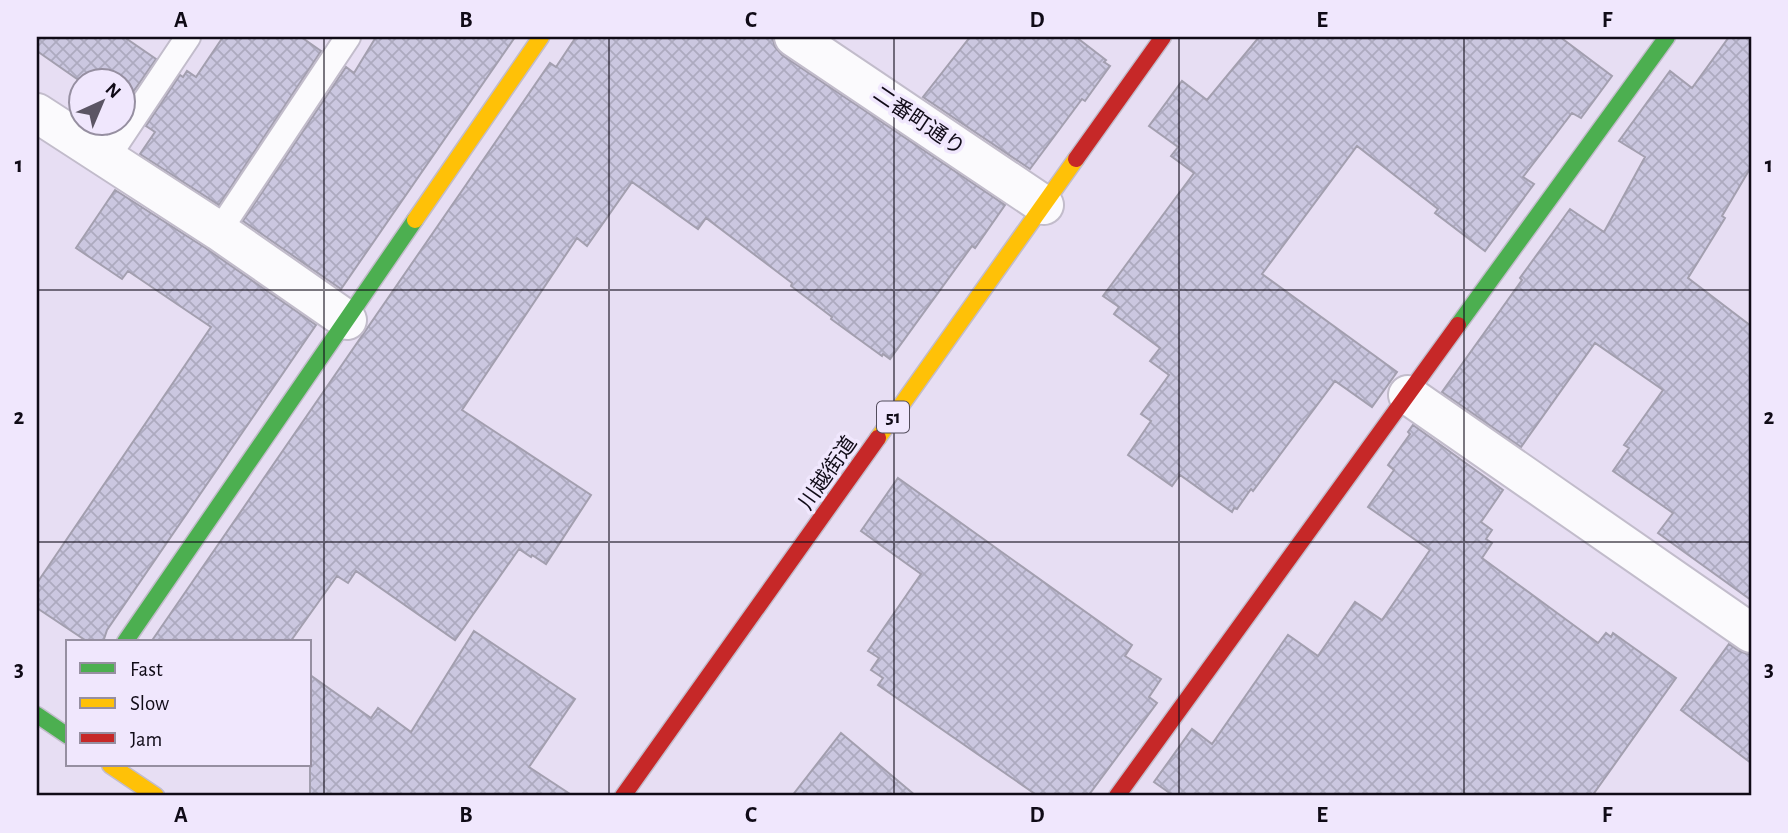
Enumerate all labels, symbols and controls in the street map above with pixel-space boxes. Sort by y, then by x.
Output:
text: A [174,9,188,32]
text: B [459,9,473,32]
text: C [745,9,757,32]
text: D [1029,9,1045,32]
text: E [1316,9,1328,32]
text: F [1602,9,1613,32]
north arrow [66,66,136,136]
text: N [101,79,124,102]
street label: 二番町通り [870,82,969,159]
text: 1 [15,154,23,177]
text: 1 [1765,154,1773,177]
road number: 51 [877,402,909,432]
text: 2 [14,406,25,429]
text: 2 [1764,406,1775,429]
street label: 川越街道 [794,432,861,513]
legend [66,640,312,766]
text: 3 [14,658,24,681]
text: 3 [1764,658,1774,681]
text: Fast [130,659,163,680]
text: Slow [130,693,169,714]
text: Jam [130,729,162,750]
text: A [174,804,188,827]
text: B [459,804,473,827]
text: C [745,804,757,827]
text: D [1029,804,1045,827]
text: E [1316,804,1328,827]
text: F [1602,804,1613,827]

